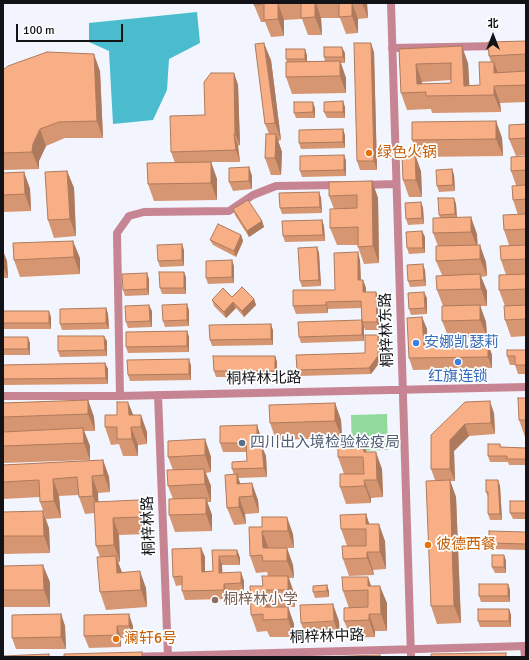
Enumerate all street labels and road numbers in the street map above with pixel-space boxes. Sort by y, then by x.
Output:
street label: 桐梓林东路 [377,292,397,368]
street label: 桐梓林北路 [226,369,302,389]
street label: 桐梓林路 [139,496,159,556]
street label: 桐梓林中路 [289,627,365,647]

